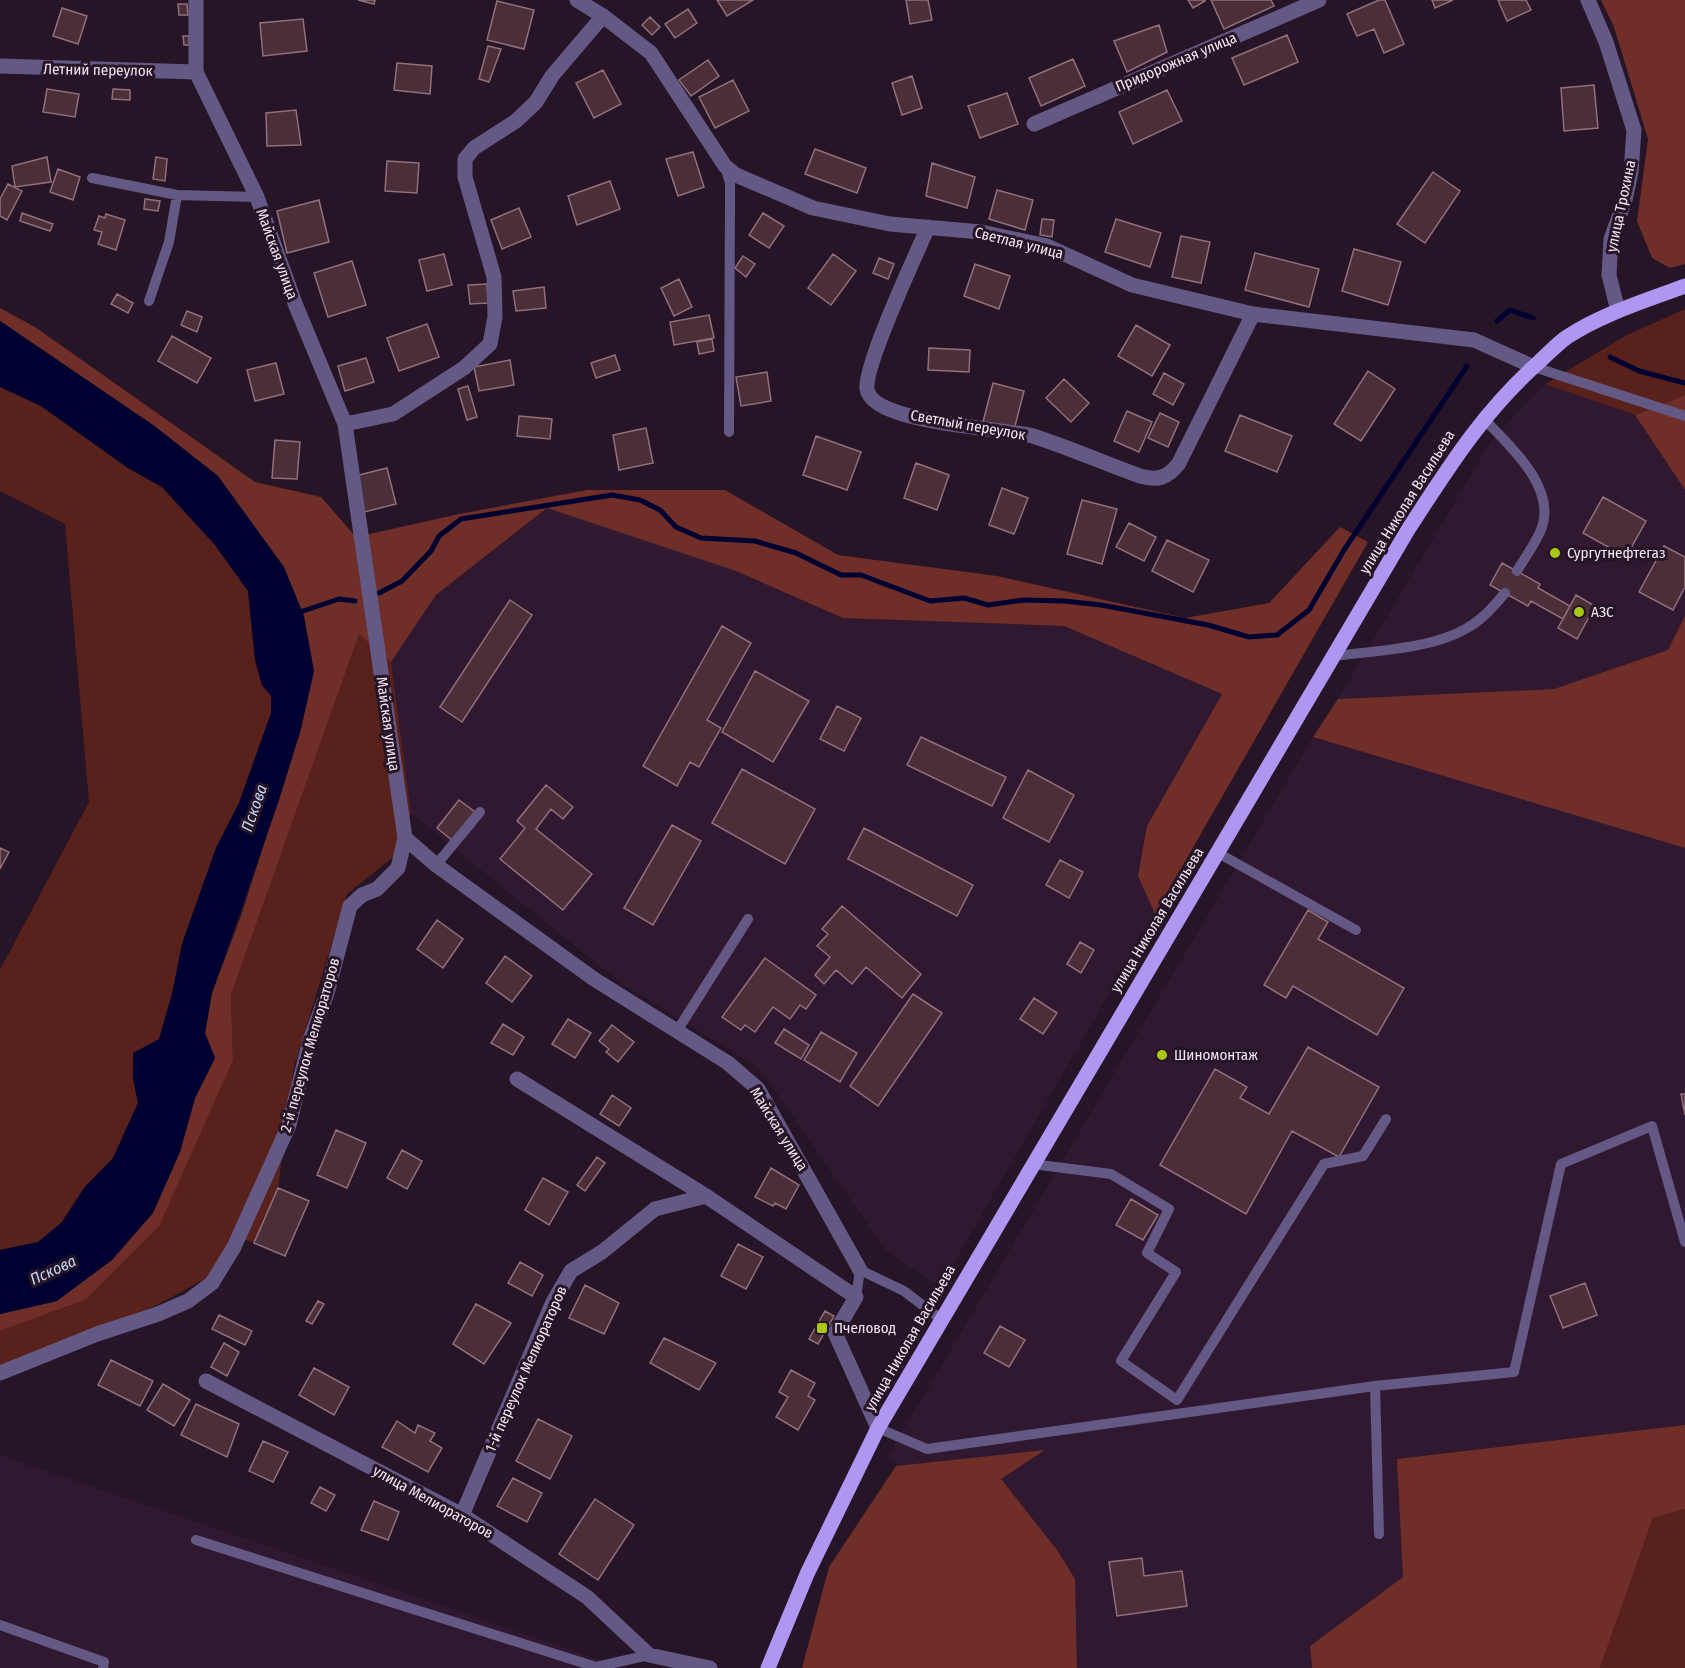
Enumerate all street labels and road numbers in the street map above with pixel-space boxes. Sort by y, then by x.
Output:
street label: Придорожная улица [1113,28,1239,96]
street label: Летний переулок [43,60,153,80]
street label: улица Трохина [1602,158,1640,254]
street label: Майская улица [252,206,302,302]
street label: Светлая улица [973,223,1065,263]
street label: Светлый переулок [909,406,1027,444]
street label: улица Николая Васильева [1355,427,1459,577]
street label: Майская улица [372,676,404,772]
street label: улица Николая Васильева [1107,844,1207,996]
street label: 2-й переулок Мелиораторов [276,956,344,1134]
street label: Майская улица [746,1084,812,1174]
street label: улица Николая Васильева [861,1262,959,1414]
street label: 1-й переулок Мелиораторов [481,1283,571,1455]
street label: улица Мелиораторов [370,1461,496,1543]

